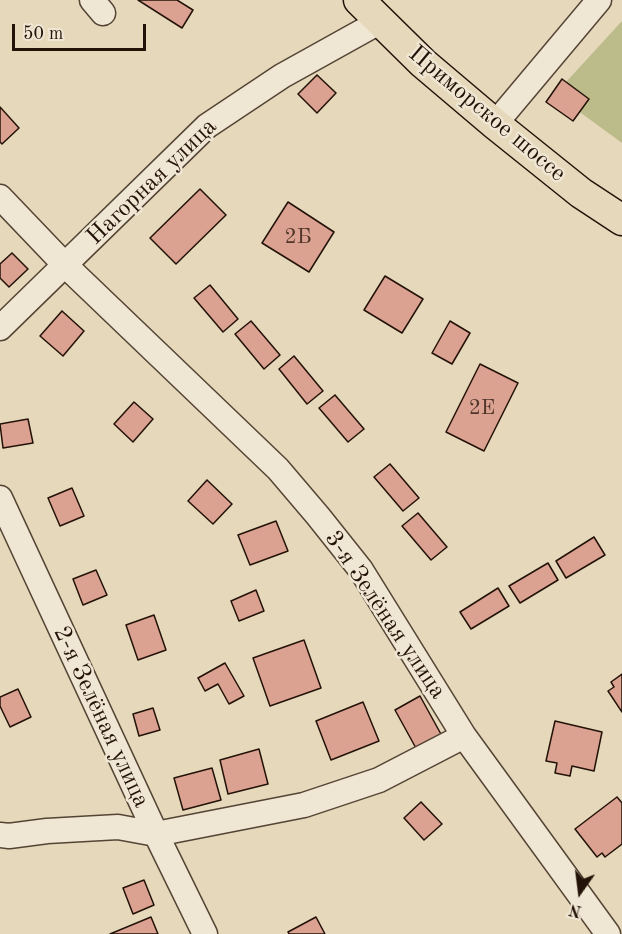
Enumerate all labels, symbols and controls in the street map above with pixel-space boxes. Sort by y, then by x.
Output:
scale bar [15,12,148,50]
text: 50 m [23,25,63,43]
street label: Приморское шоссе [402,40,572,188]
street label: Нагорная улица [81,113,223,251]
house number: 2Б [284,224,312,250]
house number: 2Е [469,395,495,421]
street label: 3-я Зелёная улица [318,525,452,705]
street label: 2-я Зелёная улица [46,622,156,812]
north arrow [550,862,610,922]
text: N [568,900,584,919]

